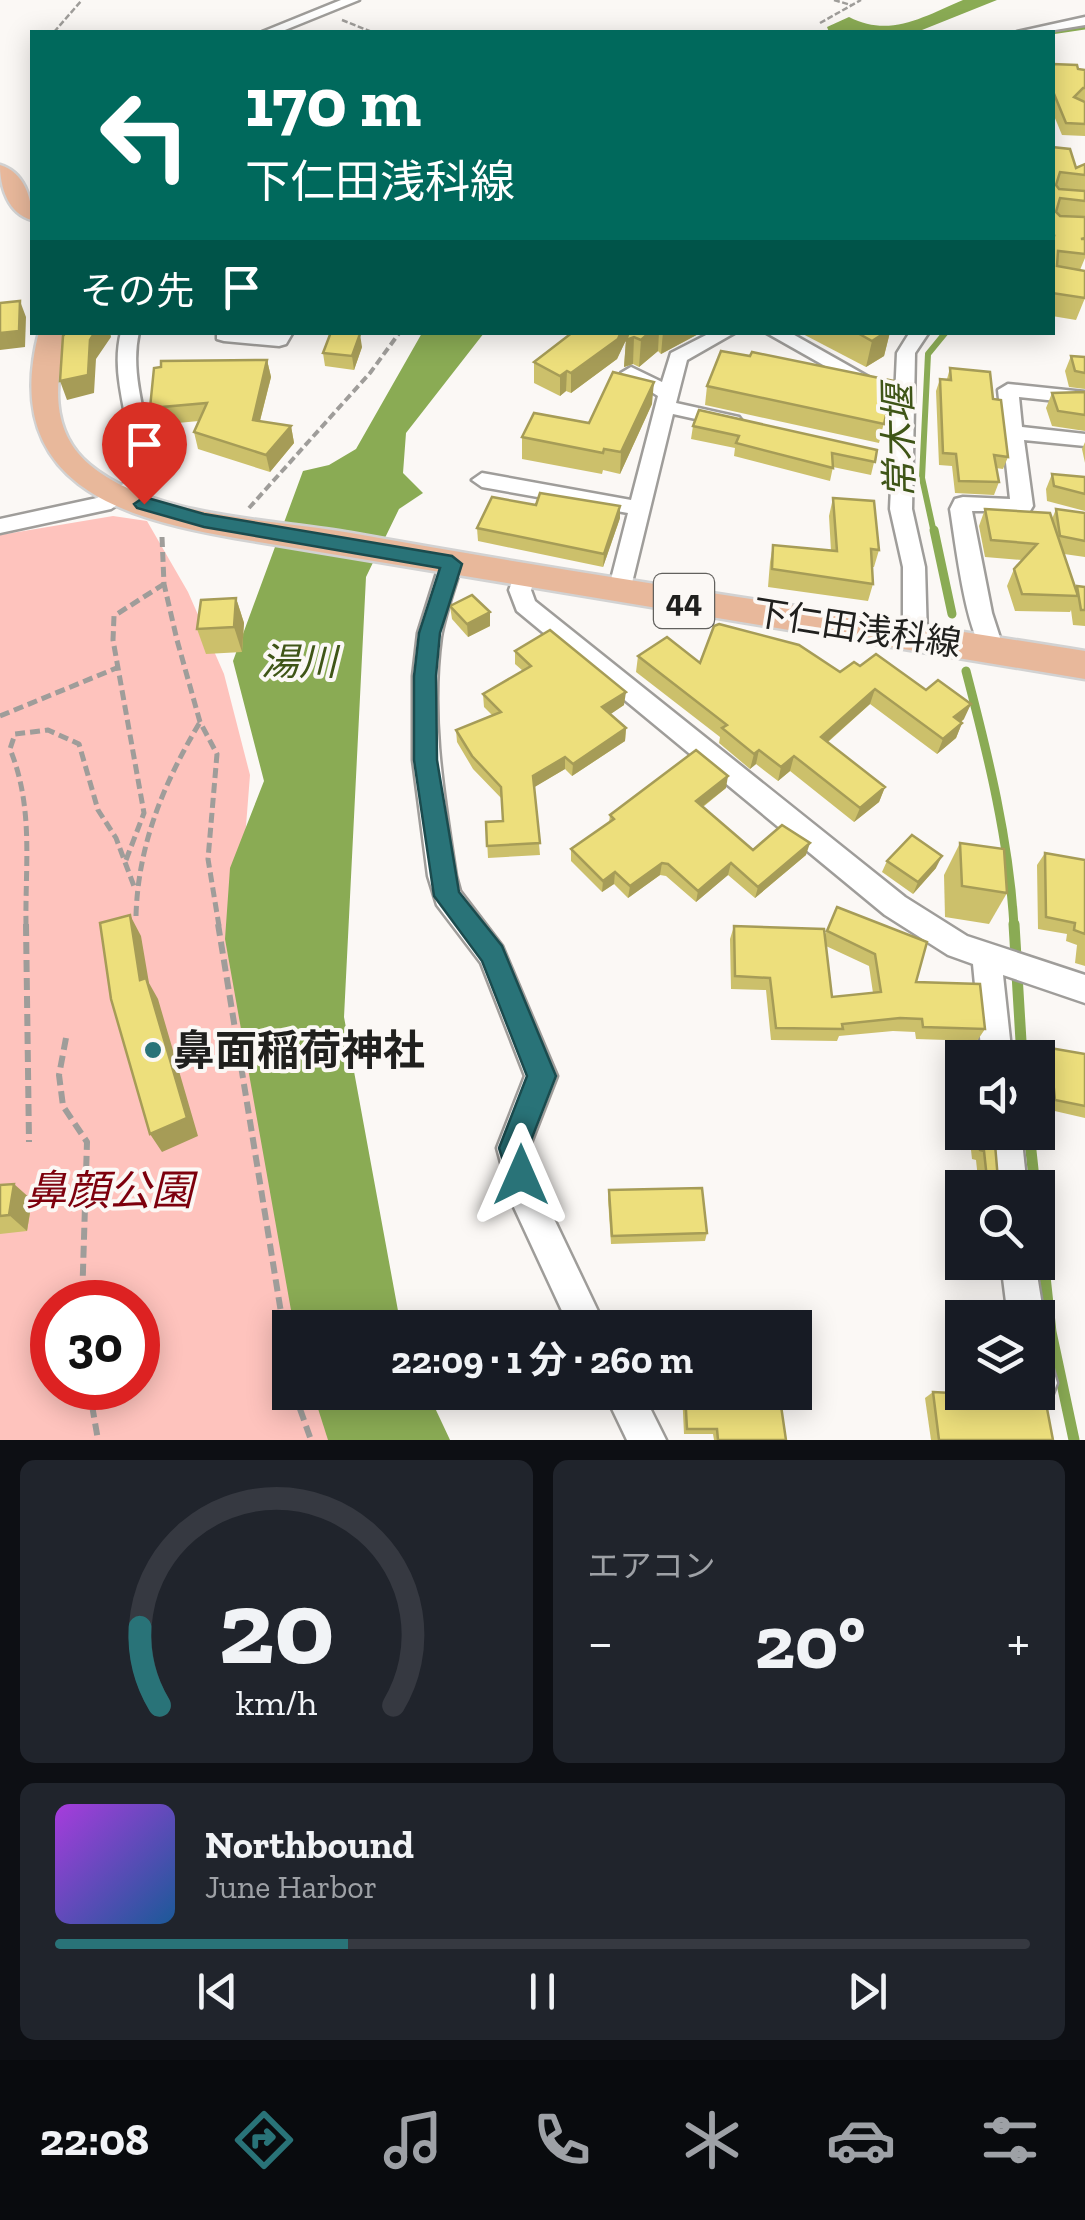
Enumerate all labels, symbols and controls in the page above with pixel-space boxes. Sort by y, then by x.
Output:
text: 170 m [245,60,421,144]
icon: left [80,70,210,200]
text: 下仁田浅科線 [245,155,515,209]
icon: arrive [214,260,269,315]
text: その先 [80,268,194,314]
water label: 常木堰 [875,379,923,499]
pin [102,402,187,505]
icon: arrive [117,417,172,472]
road number: 44 [654,574,714,628]
street label: 下仁田浅科線 [750,591,964,665]
water label: 湯川 [261,639,341,685]
place label: 鼻面稲荷神社 [173,1025,425,1076]
marker: 鼻面稲荷神社 [142,1039,164,1061]
map controls [945,1040,1055,1410]
button: sound [945,1040,1055,1150]
position arrow [469,1123,573,1227]
park label: 鼻顔公園 [25,1165,198,1216]
button: search [945,1170,1055,1280]
speed limit sign: 30 [30,1280,160,1410]
button: layers [945,1300,1055,1410]
text: 22:09 · 1 分 · 260 m [391,1337,693,1383]
text: エアコン [588,1547,716,1585]
text: 20 [218,1565,334,1690]
text: 20° [755,1597,865,1687]
text: − [588,1609,613,1675]
text: + [1007,1609,1030,1675]
text: km/h [235,1681,317,1724]
text: Northbound [205,1822,414,1868]
text: June Harbor [205,1868,377,1906]
icon: previous [190,1964,245,2019]
icon: pause [515,1964,570,2019]
icon: next [840,1964,895,2019]
icon: directions [229,2105,299,2175]
icon: music [378,2105,448,2175]
icon: phone [527,2105,597,2175]
icon: climate [677,2105,747,2175]
icon: car [826,2105,896,2175]
icon: filters [975,2105,1045,2175]
text: 22:08 [40,2113,149,2167]

